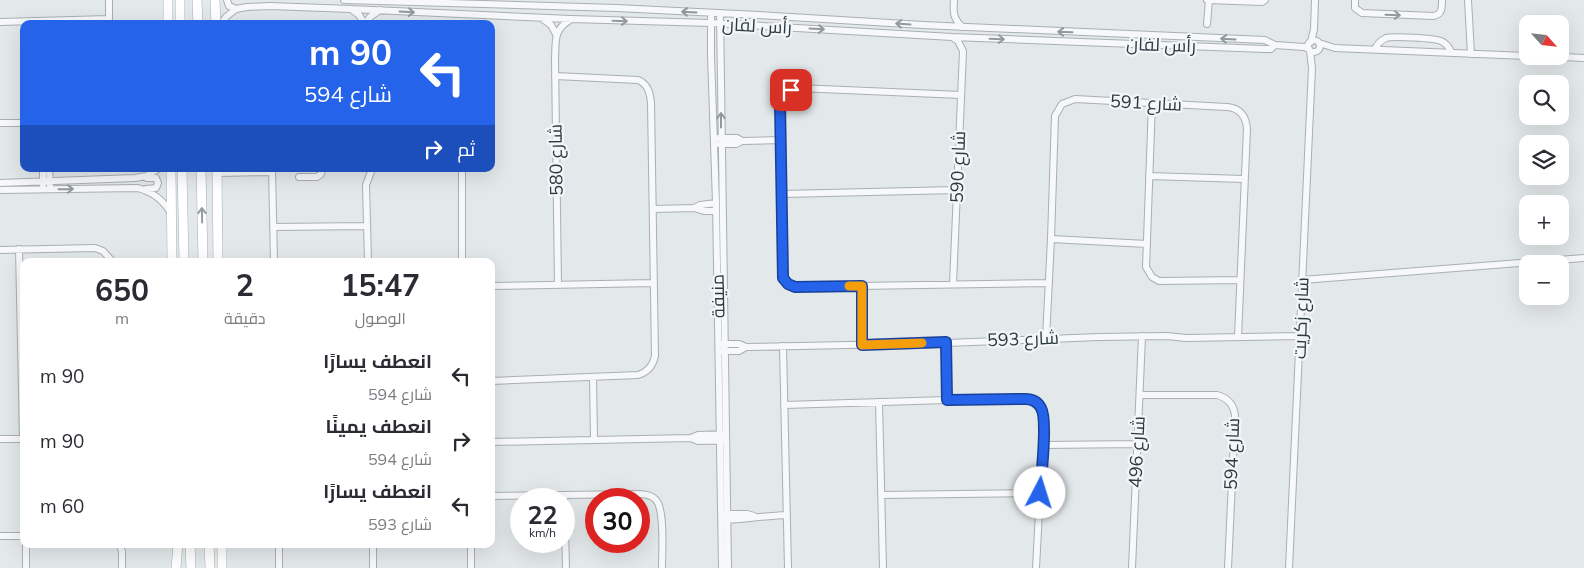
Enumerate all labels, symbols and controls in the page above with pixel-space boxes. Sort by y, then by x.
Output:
one-way arrow [399,7,415,16]
one-way arrow [681,7,697,16]
one-way arrow [1385,10,1401,19]
street label: رأس لفان [722,12,792,39]
north arrow [1519,15,1569,65]
map controls [1519,15,1569,305]
one-way arrow [612,16,628,26]
one-way arrow [895,19,911,29]
one-way arrow [809,25,825,34]
one-way arrow [1058,27,1074,36]
text: 90 m [309,30,392,74]
street label: رأس لفان [1126,32,1196,57]
one-way arrow [989,34,1005,43]
one-way arrow [1220,34,1236,43]
icon: left [410,40,475,105]
pin [770,69,812,111]
button: search [1519,75,1569,125]
icon: arrive [777,76,805,104]
text: شارع 594 [304,80,392,108]
street label: شارع 591 [1109,89,1183,117]
one-way arrow [716,112,726,128]
street label: شارع 580 [543,124,569,196]
street label: شارع 590 [945,131,971,203]
icon: right [419,135,447,163]
button: layers [1519,135,1569,185]
text: ثم [457,137,475,161]
one-way arrow [58,184,74,193]
button: + [1519,195,1569,245]
one-way arrow [197,207,206,223]
button: − [1519,255,1569,305]
text: 2 [236,266,254,304]
text: 15:47 [341,266,420,304]
text: 650 [95,271,149,309]
street label: منيفة [706,274,729,318]
street label: شارع زكريت [1288,277,1314,359]
text: m [115,308,129,328]
text: دقيقة [224,308,266,328]
text: الوصول [355,308,406,328]
street label: شارع 593 [987,326,1059,352]
text: انعطف يسارًا [323,349,432,373]
icon: left [447,362,475,390]
text: 90 m [40,364,84,388]
text: شارع 594 [368,384,432,404]
text: انعطف يمينًا [326,414,432,438]
street label: شارع 496 [1123,415,1151,489]
street label: شارع 594 [1219,418,1245,490]
icon: right [447,427,475,455]
text: 90 m [40,429,84,453]
text: شارع 594 [368,449,432,469]
position arrow [1013,466,1065,518]
text: انعطف يسارًا [323,479,432,503]
speed limit sign: 30 [585,488,650,553]
icon: left [447,492,475,520]
text: 60 m [40,494,84,518]
text: 22 [527,499,558,530]
text: شارع 593 [368,514,432,534]
text: km/h [529,525,556,540]

